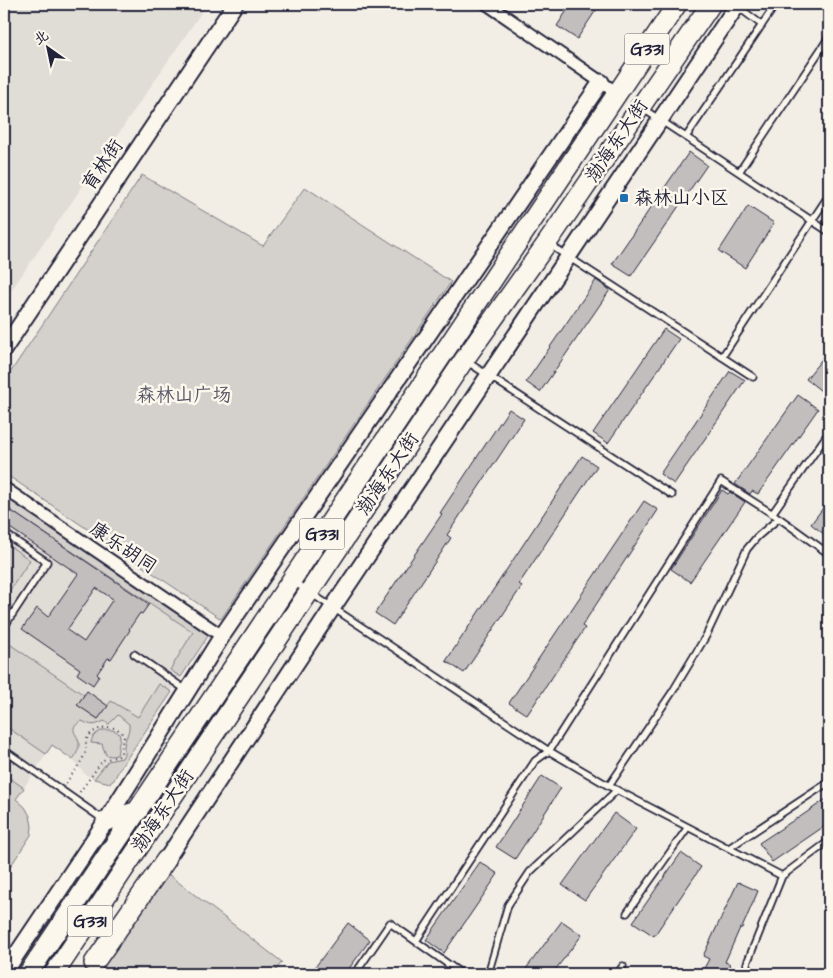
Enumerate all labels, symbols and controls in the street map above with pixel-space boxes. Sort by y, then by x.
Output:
north arrow [22,22,72,72]
text: 北 [30,26,53,50]
road number: G331 [624,34,670,64]
street label: 渤海东大街 [579,94,655,188]
street label: 育林街 [76,134,130,196]
place label: 森林山小区 [634,185,729,212]
marker: 森林山小区 [618,192,630,204]
park label: 森林山广场 [136,382,232,409]
street label: 渤海东大街 [350,427,426,521]
street label: 康乐胡同 [84,516,162,580]
road number: G331 [300,518,344,550]
street label: 渤海东大街 [125,764,201,858]
road number: G331 [68,906,112,936]

